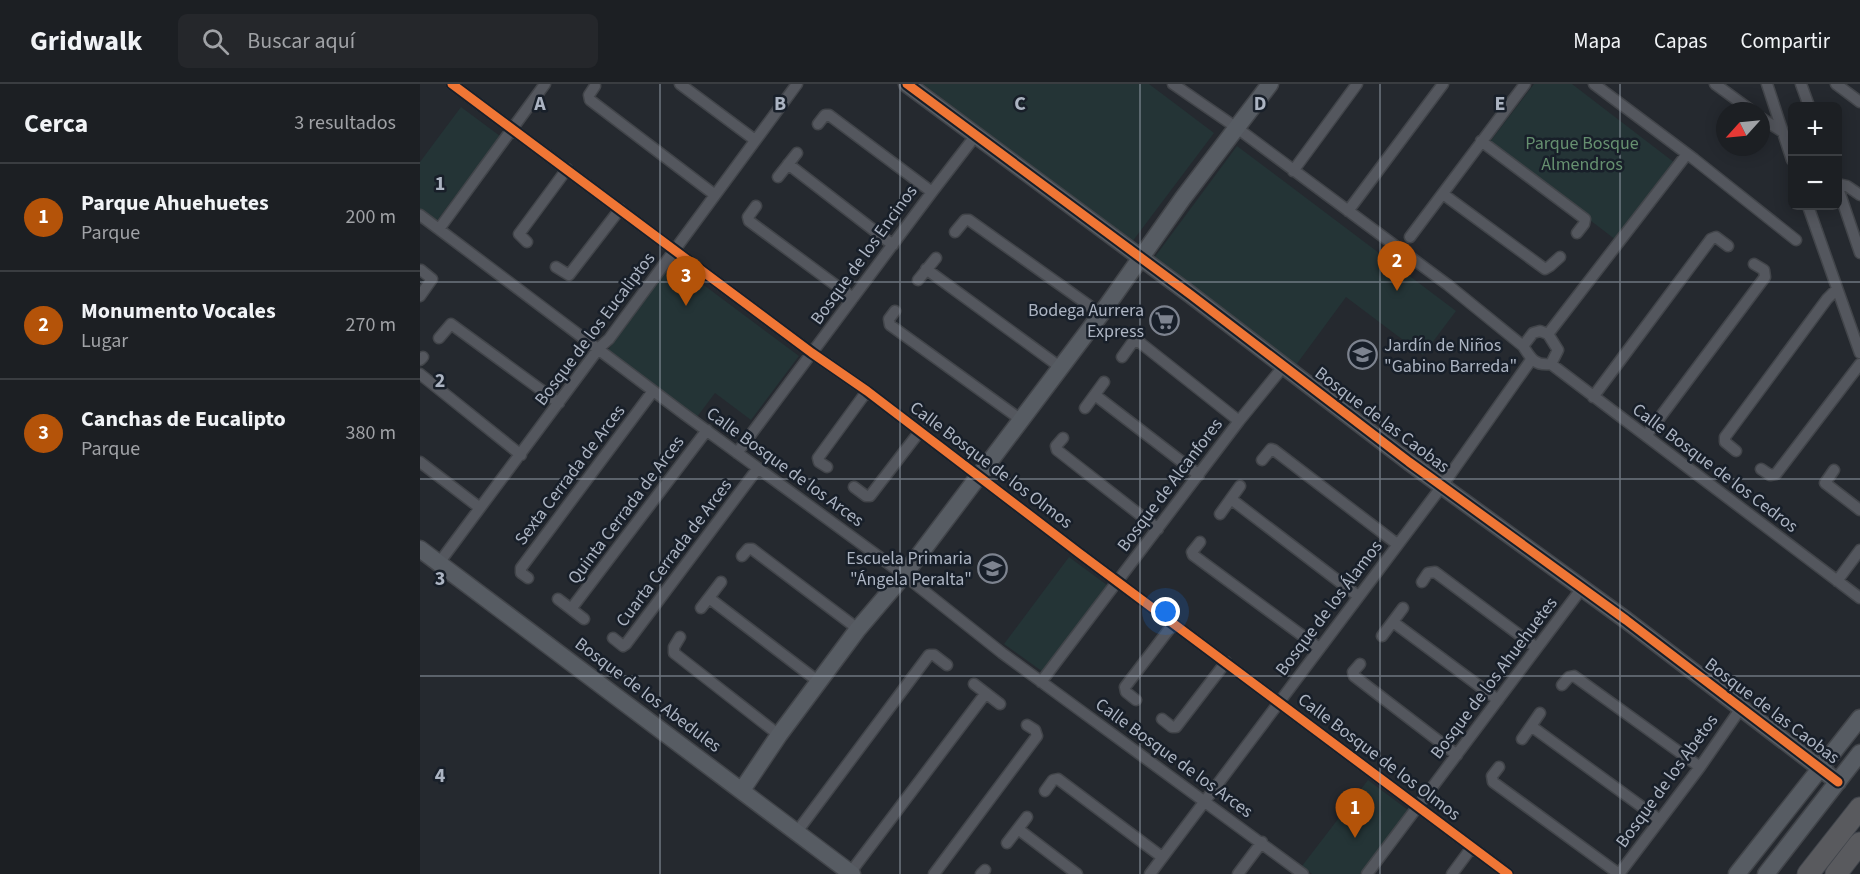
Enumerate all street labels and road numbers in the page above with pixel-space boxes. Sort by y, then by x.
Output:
street label: Bosque de los Encinos [805,180,923,330]
street label: Bosque de los Eucaliptos [529,247,661,411]
street label: Bosque de las Caobas [1309,361,1455,479]
street label: Calle Bosque de los Olmos [904,395,1078,535]
street label: Calle Bosque de los Cedros [1627,397,1803,539]
street label: Sexta Cerrada de Arces [509,400,631,550]
street label: Calle Bosque de los Arces [701,401,869,533]
street label: Bosque de Alcanfores [1111,413,1229,557]
street label: Quinta Cerrada de Arces [562,431,690,589]
street label: Cuarta Cerrada de Arces [610,474,738,632]
street label: Bosque de los Álamos [1270,535,1388,681]
street label: Bosque de los Ahuehuetes [1425,592,1563,764]
street label: Bosque de los Abedules [570,632,726,758]
street label: Bosque de las Caobas [1699,652,1845,770]
street label: Calle Bosque de los Olmos [1292,687,1466,827]
street label: Calle Bosque de los Arces [1090,692,1258,824]
street label: Bosque de los Abetos [1610,709,1724,853]

